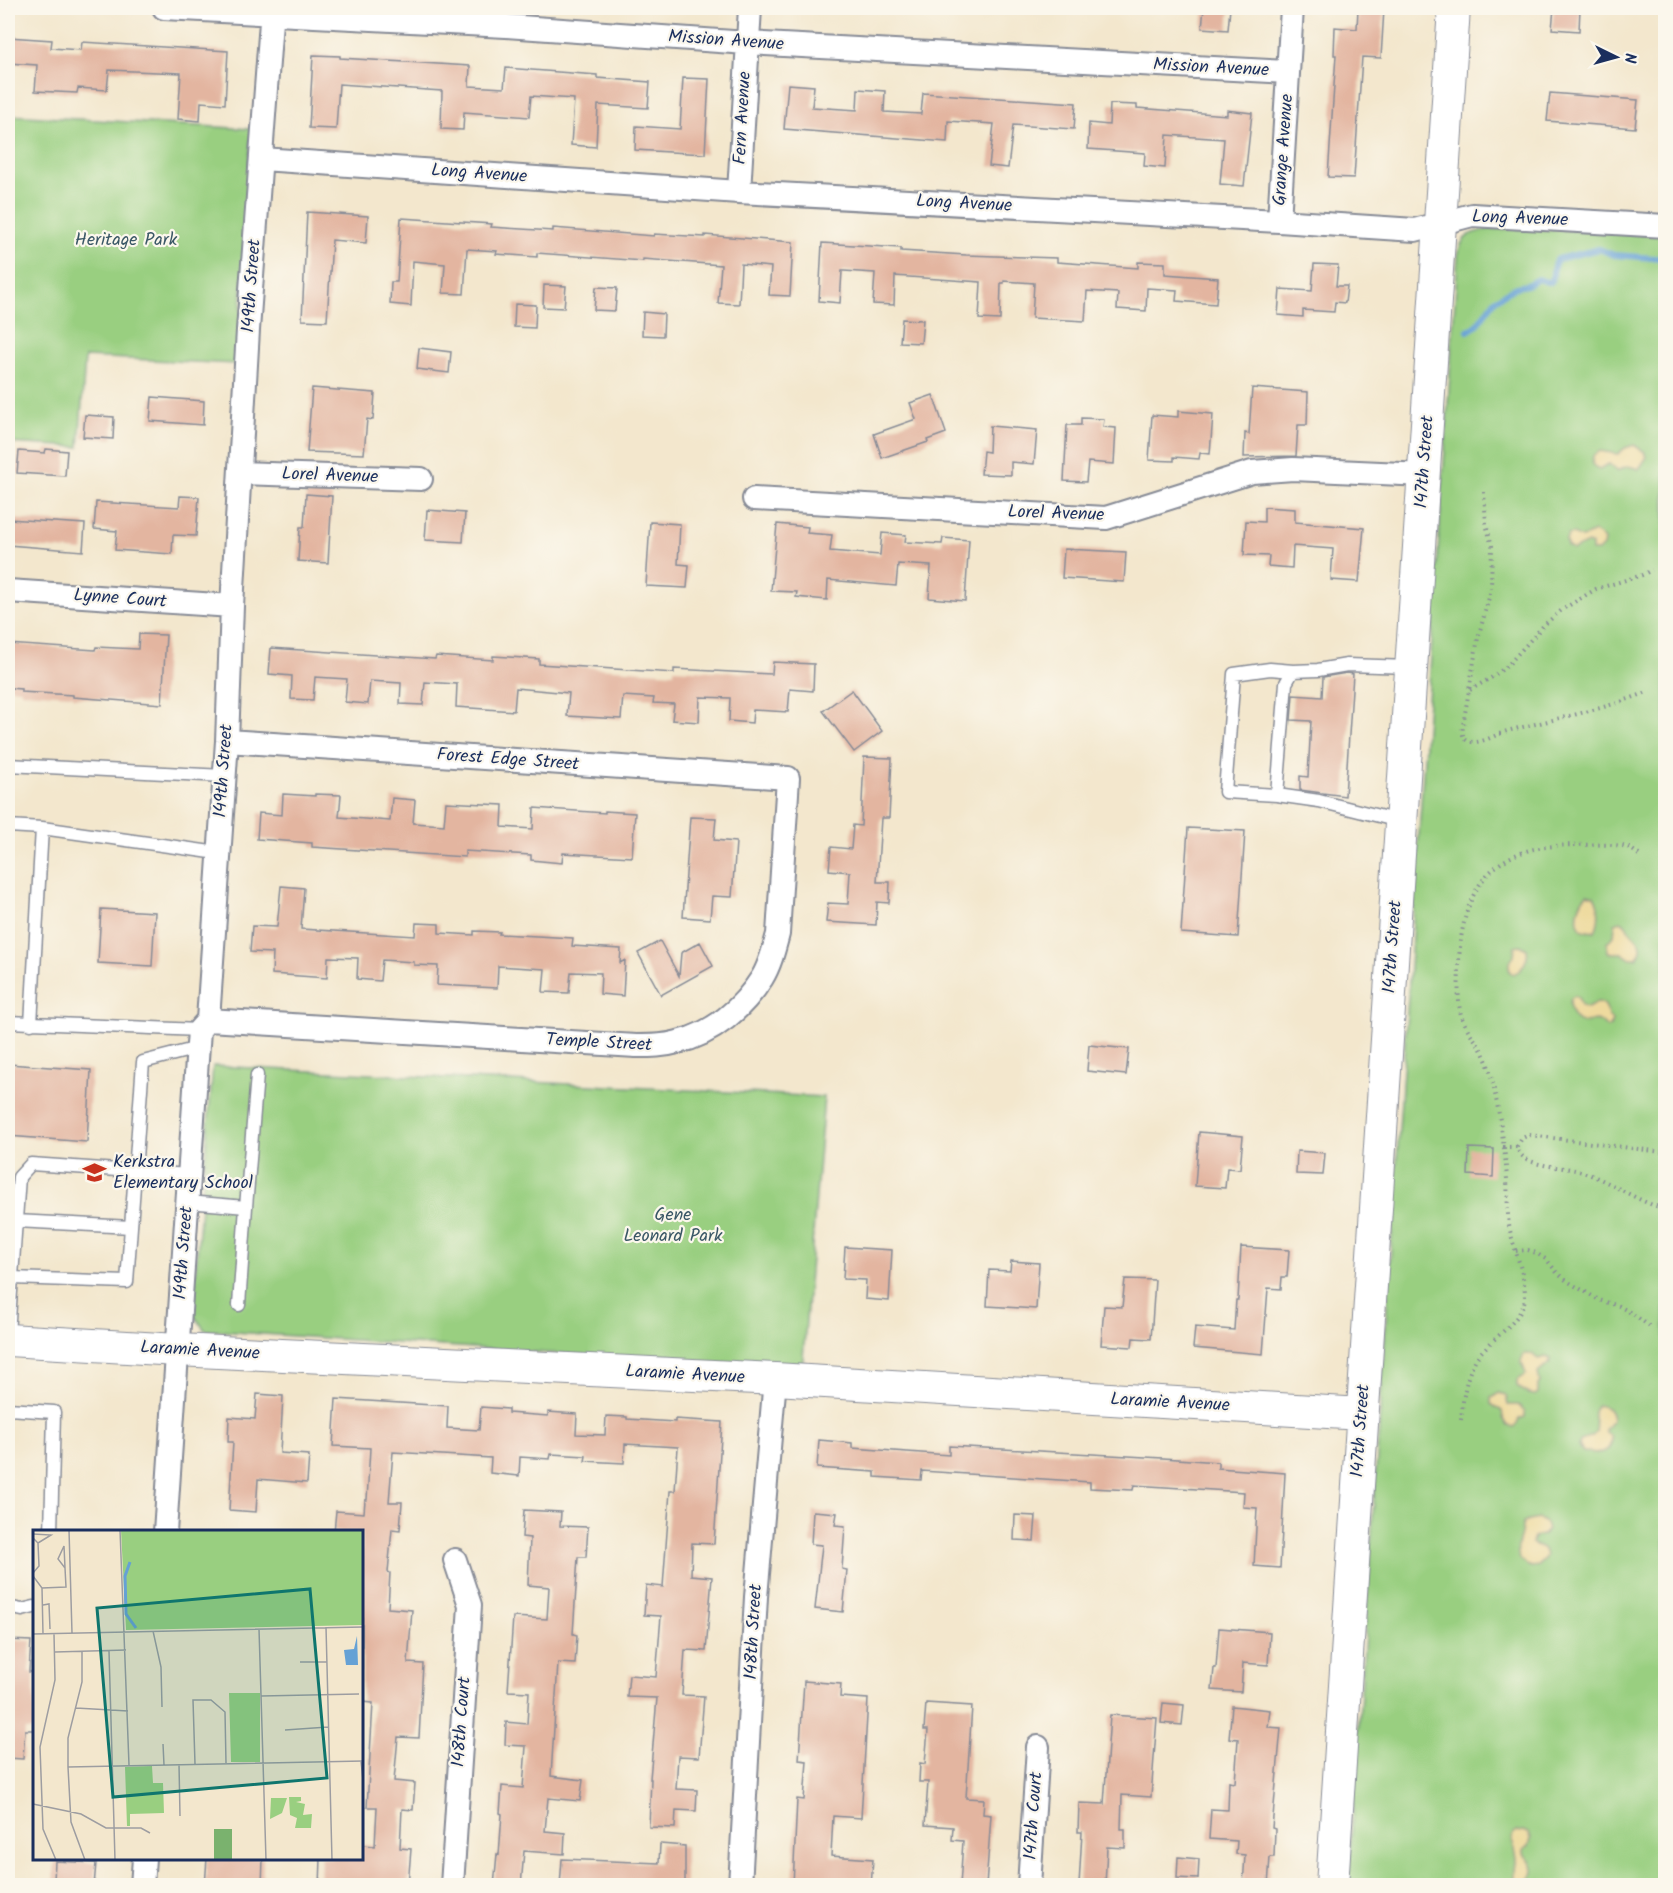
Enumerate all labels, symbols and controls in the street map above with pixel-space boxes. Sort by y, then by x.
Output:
street label: Mission Avenue [667,22,785,60]
north arrow [1586,27,1646,87]
street label: Mission Avenue [1152,50,1270,86]
text: N [1617,52,1642,64]
street label: Fern Avenue [726,71,760,165]
street label: Grange Avenue [1266,93,1302,207]
street label: Long Avenue [430,156,528,192]
street label: Long Avenue [915,187,1013,221]
street label: Long Avenue [1471,203,1569,235]
park label: Heritage Park [75,226,178,255]
street label: 149th Street [234,237,270,334]
street label: 147th Street [1407,413,1443,510]
street label: Lorel Avenue [281,460,379,492]
street label: Lorel Avenue [1007,498,1105,530]
street label: Lynne Court [72,581,169,617]
street label: 149th Street [206,722,242,819]
street label: Forest Edge Street [436,741,581,780]
street label: 147th Street [1375,898,1411,995]
street label: Temple Street [545,1026,654,1060]
place label: Kerkstra Elementary School [113,1148,254,1198]
school or university icon: Kerkstra Elementary School [82,1159,108,1185]
park label: Gene Leonard Park [624,1201,723,1251]
street label: 149th Street [166,1204,202,1301]
street label: Laramie Avenue [140,1333,260,1369]
street label: Laramie Avenue [625,1357,745,1393]
street label: 147th Street [1343,1382,1379,1479]
street label: Laramie Avenue [1110,1385,1230,1421]
inset map [33,1530,363,1860]
street label: 148th Street [737,1582,771,1681]
street label: 148th Court [444,1675,480,1768]
street label: 147th Court [1016,1770,1052,1861]

